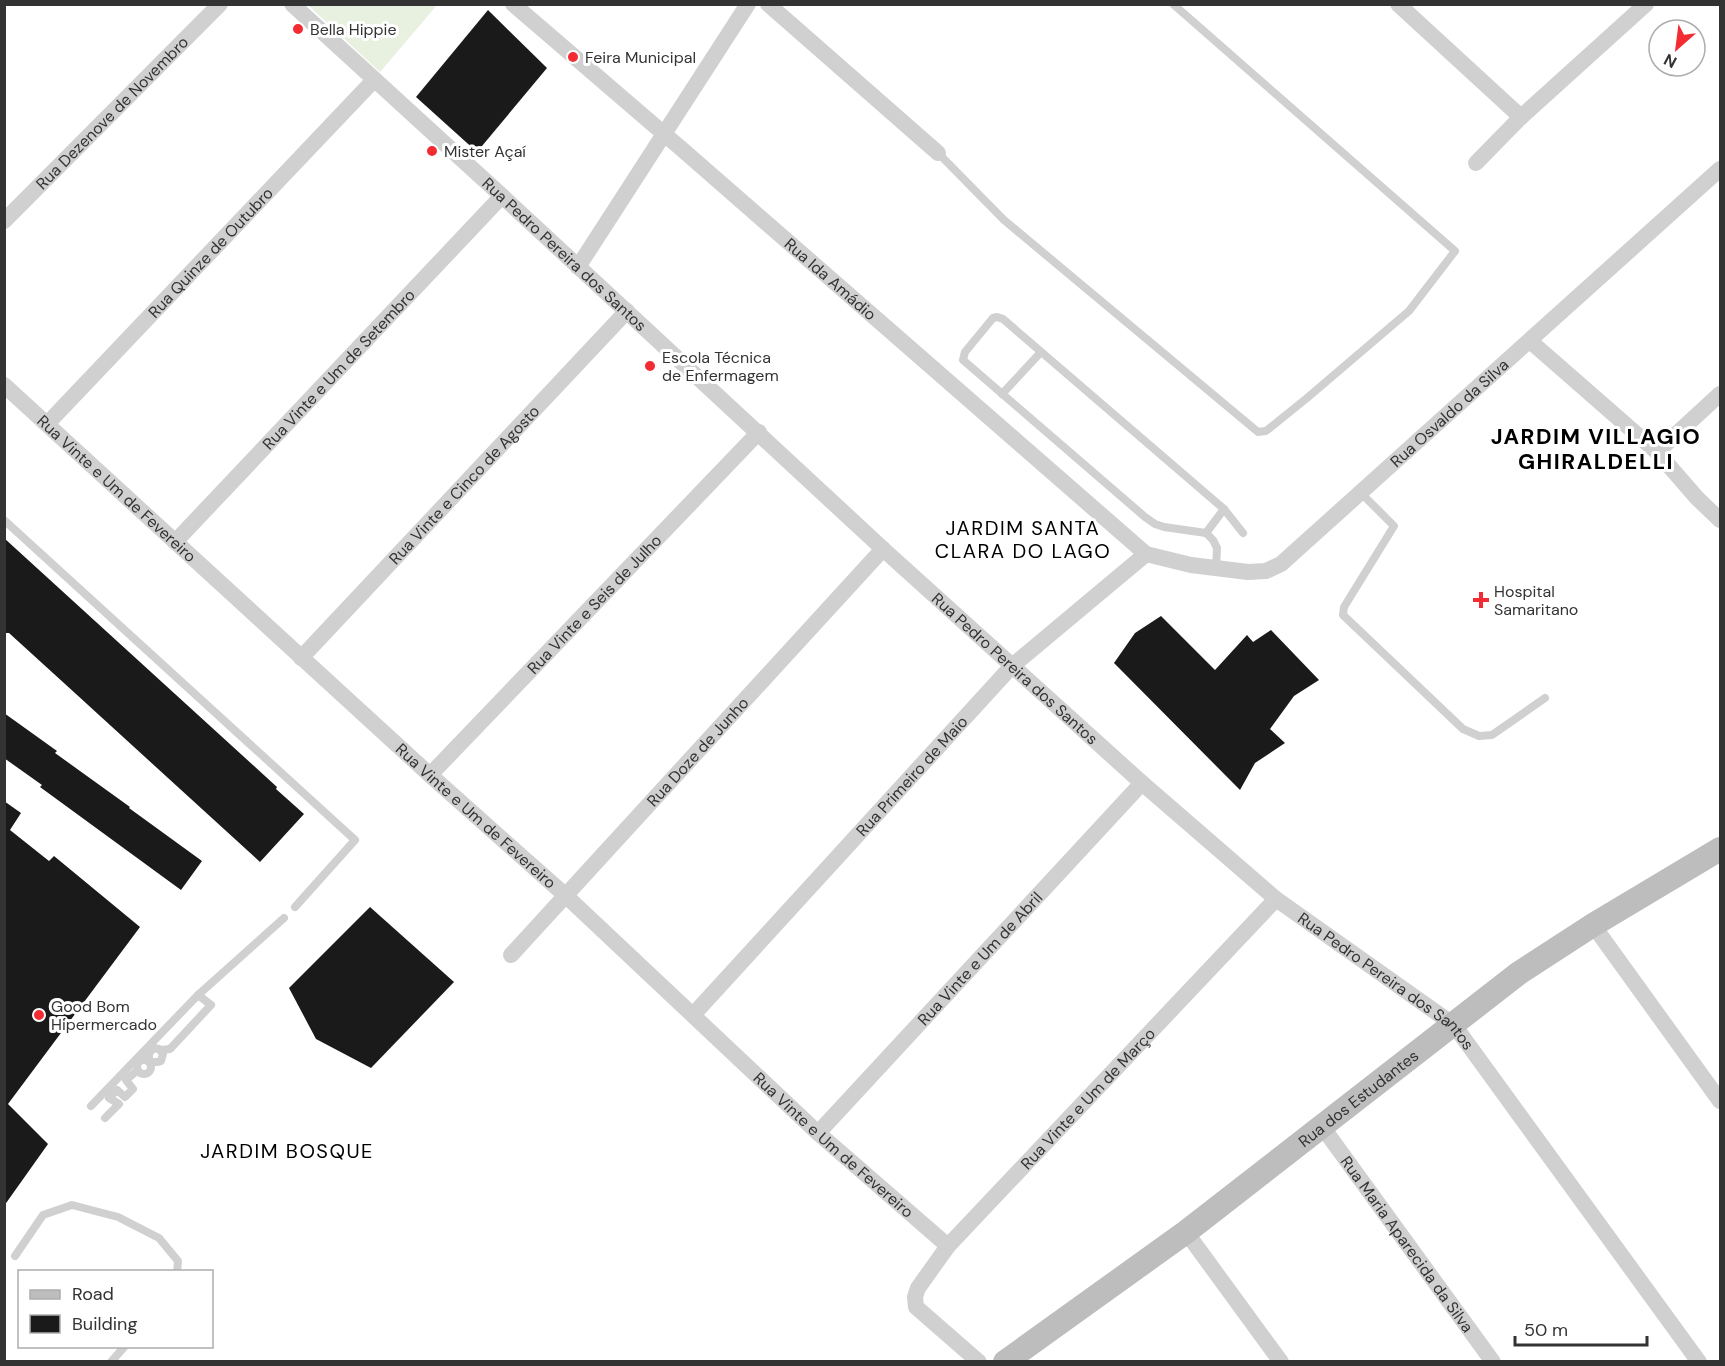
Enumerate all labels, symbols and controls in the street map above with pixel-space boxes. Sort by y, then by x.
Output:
north arrow [1647,18,1707,78]
place label: Bella Hippie [310,19,397,40]
marker: Bella Hippie [291,22,305,36]
street label: Rua Dezenove de Novembro [31,32,193,194]
place label: Feira Municipal [585,47,696,68]
text: N [1660,49,1680,73]
marker: Feira Municipal [566,50,580,64]
place label: Mister Açaí [444,141,526,162]
marker: Mister Açaí [425,144,439,158]
street label: Rua Pedro Pereira dos Santos [478,173,651,336]
street label: Rua Quinze de Outubro [144,183,278,322]
street label: Rua Ida Amádio [780,233,881,325]
street label: Rua Vinte e Um de Setembro [258,285,420,454]
place label: Escola Técnica de Enfermagem [662,347,779,386]
street label: Rua Osvaldo da Silva [1386,354,1513,472]
marker: Escola Técnica de Enfermagem [643,359,657,373]
street label: Rua Vinte e Cinco de Agosto [384,401,544,569]
street label: Rua Vinte e Um de Fevereiro [33,411,200,567]
district label: JARDIM VILLAGIO GHIRALDELLI [1491,422,1701,476]
district label: JARDIM SANTA CLARA DO LAGO [935,515,1111,564]
street label: Rua Vinte e Seis de Julho [523,530,666,679]
place label: Hospital Samaritano [1494,581,1578,620]
street label: Rua Pedro Pereira dos Santos [927,588,1102,749]
marker: Hospital Samaritano [1472,591,1490,609]
street label: Rua Doze de Junho [642,693,753,811]
street label: Rua Primeiro de Maio [852,711,972,841]
street label: Rua Vinte e Um de Fevereiro [391,739,560,893]
street label: Rua Vinte e Um de Abril [913,887,1047,1030]
street label: Rua Pedro Pereira dos Santos [1294,908,1479,1054]
place label: Good Bom Hipermercado [51,996,157,1035]
marker: Good Bom Hipermercado [32,1008,46,1022]
street label: Rua Vinte e Um de Março [1016,1023,1160,1174]
street label: Rua dos Estudantes [1294,1045,1423,1152]
street label: Rua Vinte e Um de Fevereiro [749,1068,918,1222]
district label: JARDIM BOSQUE [200,1138,374,1164]
street label: Rua Maria Aparecida da Silva [1336,1152,1478,1337]
legend [18,1270,213,1348]
text: Road [72,1282,114,1306]
scale bar [1515,1309,1647,1347]
text: Building [72,1312,137,1336]
text: 50 m [1524,1318,1568,1342]

